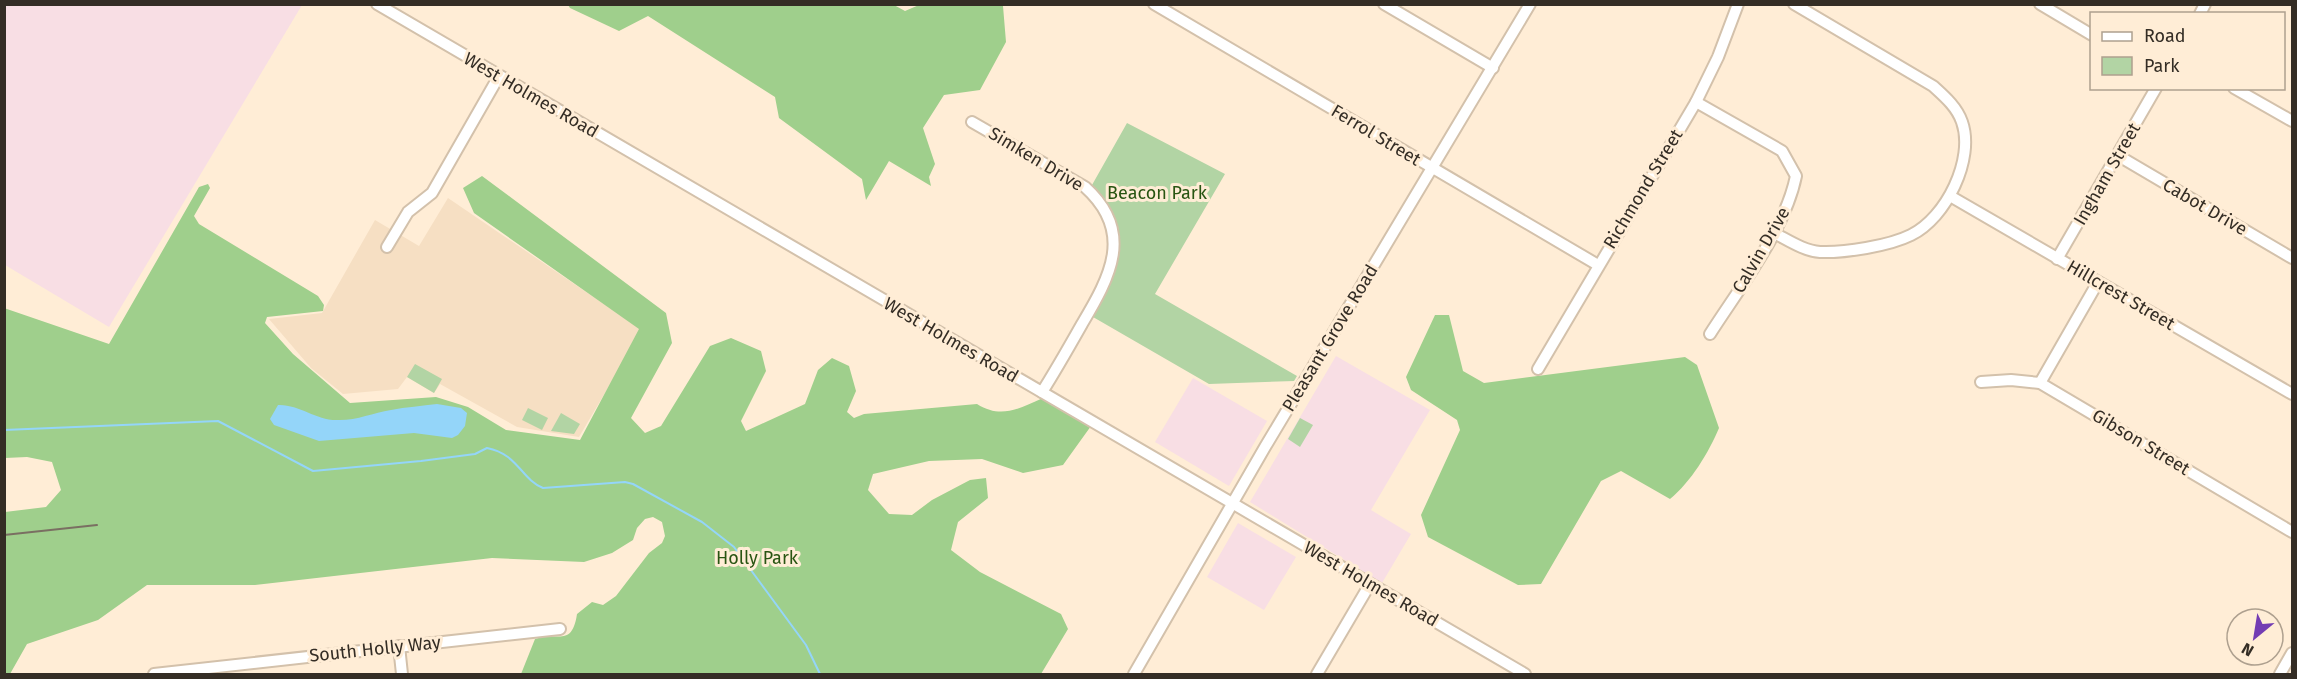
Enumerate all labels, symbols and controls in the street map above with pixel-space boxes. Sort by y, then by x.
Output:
legend [2090,12,2285,90]
text: Road [2144,25,2186,47]
street label: West Holmes Road [460,47,602,143]
text: Park [2144,55,2180,77]
street label: Ferrol Street [1327,100,1425,171]
street label: Ingham Street [2069,118,2145,229]
street label: Simken Drive [985,122,1087,196]
street label: Richmond Street [1599,125,1688,253]
street label: Cabot Drive [2159,174,2251,240]
park label: Beacon Park [1107,182,1208,204]
street label: Calvin Drive [1727,203,1795,297]
street label: Hillcrest Street [2063,255,2179,335]
street label: Pleasant Grove Road [1277,260,1383,416]
street label: West Holmes Road [880,292,1022,388]
street label: Gibson Street [2088,404,2194,480]
street label: West Holmes Road [1300,536,1442,632]
park label: Holly Park [716,547,799,569]
north arrow [2225,607,2285,667]
street label: South Holly Way [308,631,442,667]
text: N [2238,639,2257,660]

